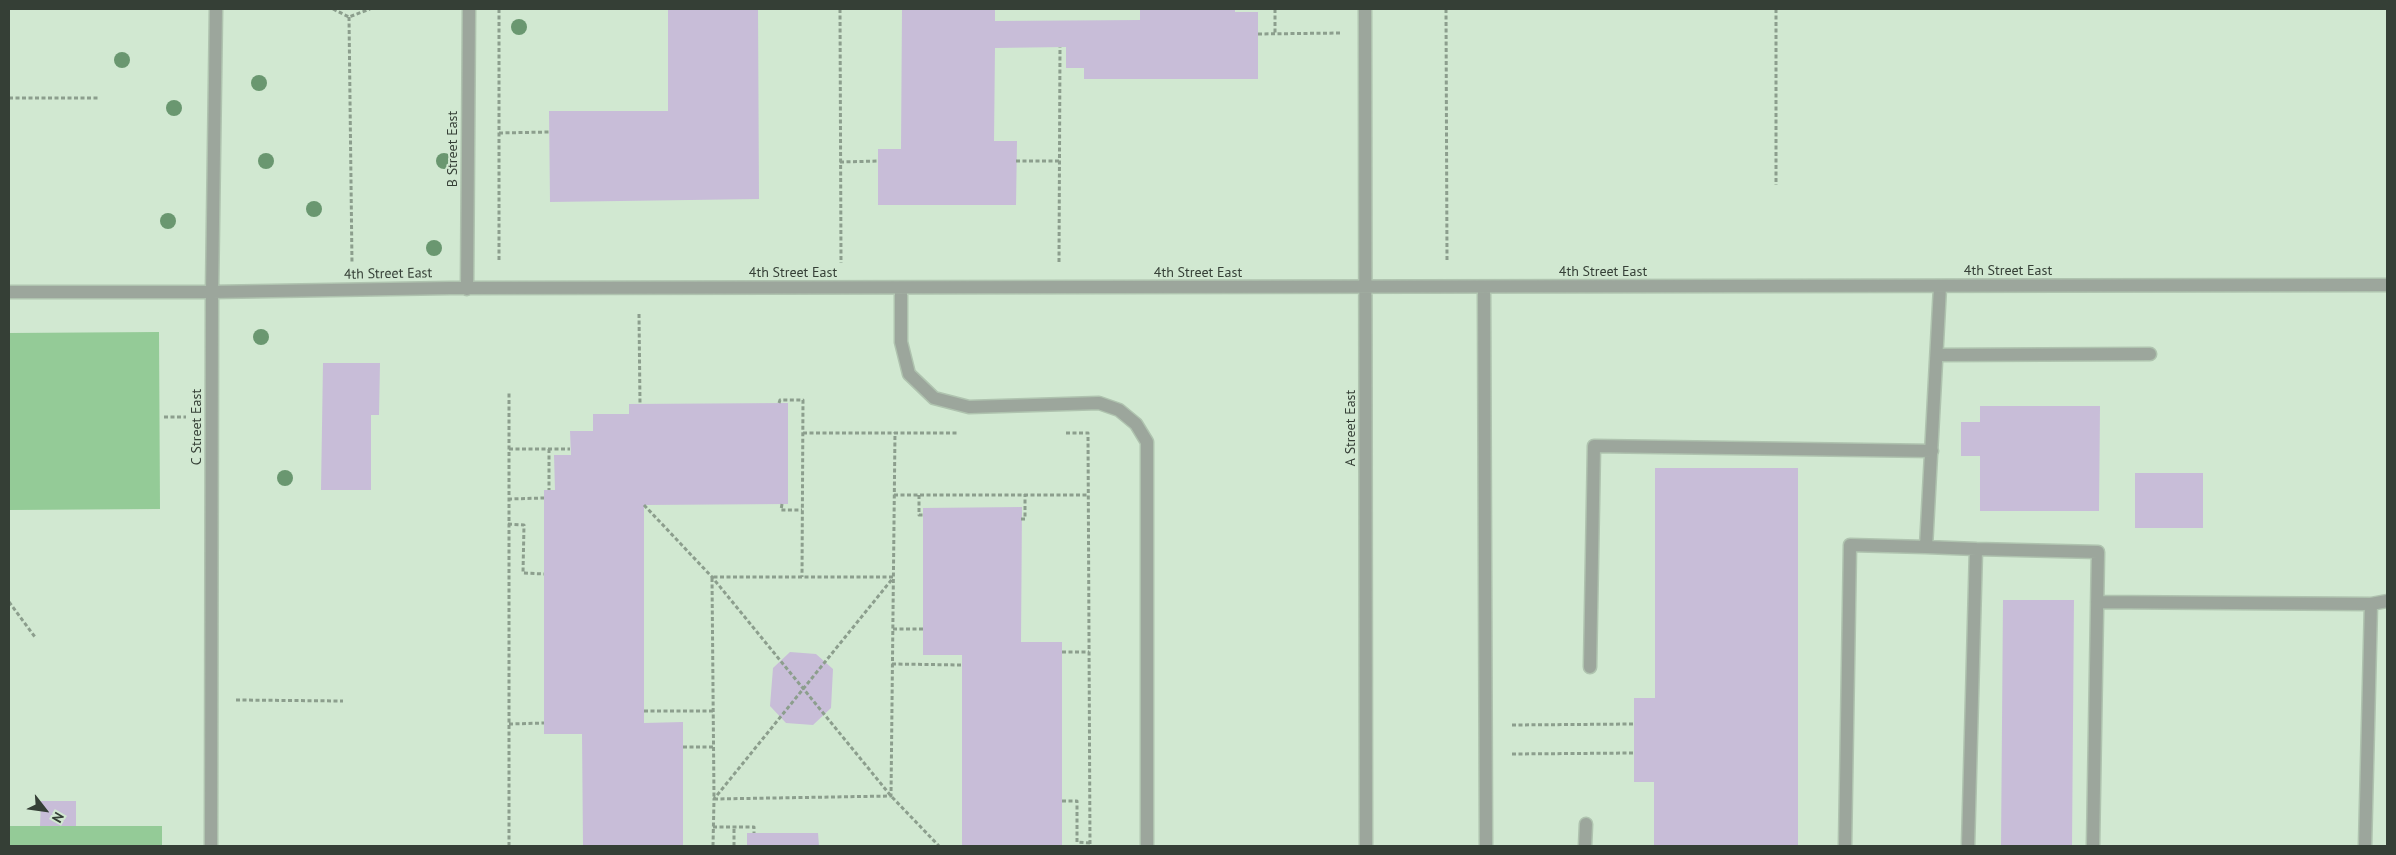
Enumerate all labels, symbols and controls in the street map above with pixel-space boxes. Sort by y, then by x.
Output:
street label: B Street East [445,111,461,187]
street label: 4th Street East [1964,263,2052,279]
street label: 4th Street East [1559,264,1647,280]
street label: 4th Street East [344,265,432,283]
street label: 4th Street East [749,265,837,281]
street label: 4th Street East [1154,265,1242,281]
street label: C Street East [189,389,205,465]
street label: A Street East [1343,390,1359,466]
north arrow [20,785,70,835]
text: N [48,809,68,826]

